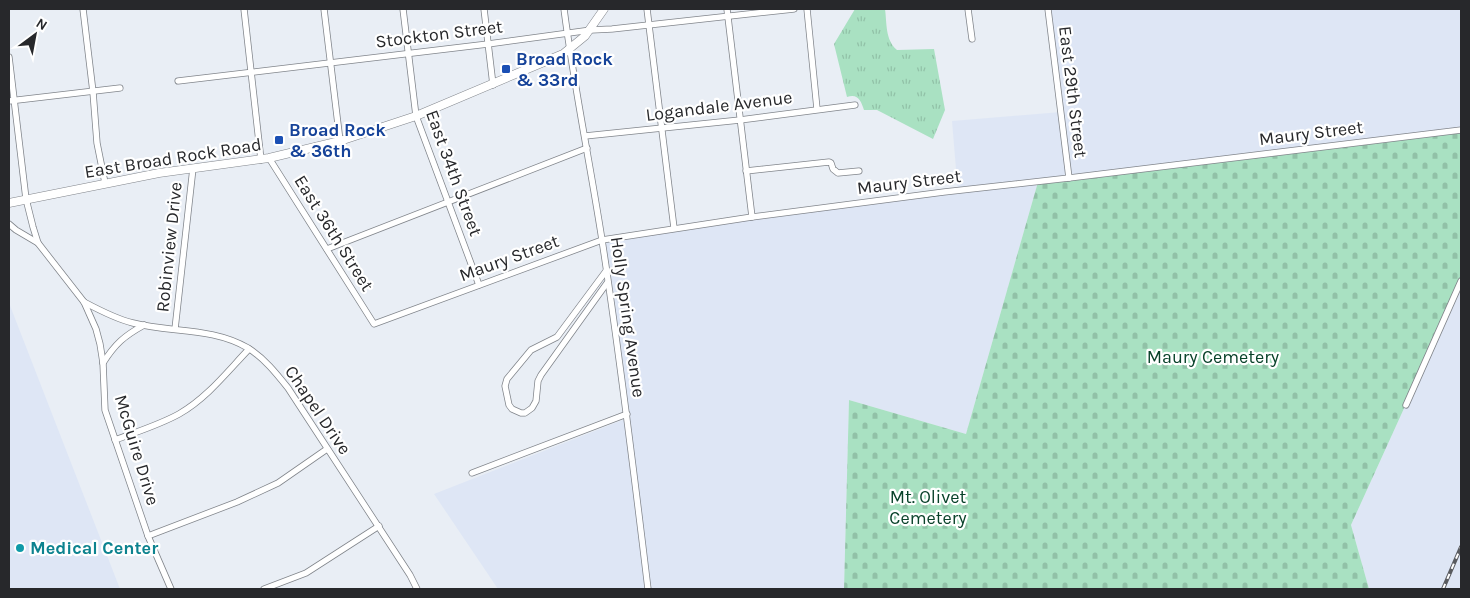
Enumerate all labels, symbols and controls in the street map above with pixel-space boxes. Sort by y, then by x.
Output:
north arrow [10,10,60,60]
text: N [33,15,50,34]
street label: Stockton Street [374,15,504,53]
street label: East 29th Street [1054,25,1092,159]
place label: Broad Rock & 33rd [516,48,613,91]
marker: Broad Rock & 33rd [500,63,512,75]
street label: Logandale Avenue [644,86,794,126]
street label: East 34th Street [421,107,487,239]
street label: Maury Street [1258,116,1364,150]
place label: Broad Rock & 36th [289,119,386,162]
street label: East Broad Rock Road [83,133,263,183]
marker: Broad Rock & 36th [273,134,285,146]
street label: Maury Street [856,165,962,199]
street label: East 36th Street [289,171,379,295]
street label: Robinview Drive [151,181,187,313]
street label: Maury Street [456,230,562,286]
street label: Holly Spring Avenue [606,235,650,399]
park label: Maury Cemetery [1147,346,1280,368]
street label: Chapel Drive [280,361,356,459]
street label: McGuire Drive [110,392,164,508]
park label: Mt. Olivet Cemetery [889,486,967,529]
place label: Medical Center [30,537,158,559]
marker: Medical Center [14,542,26,554]

